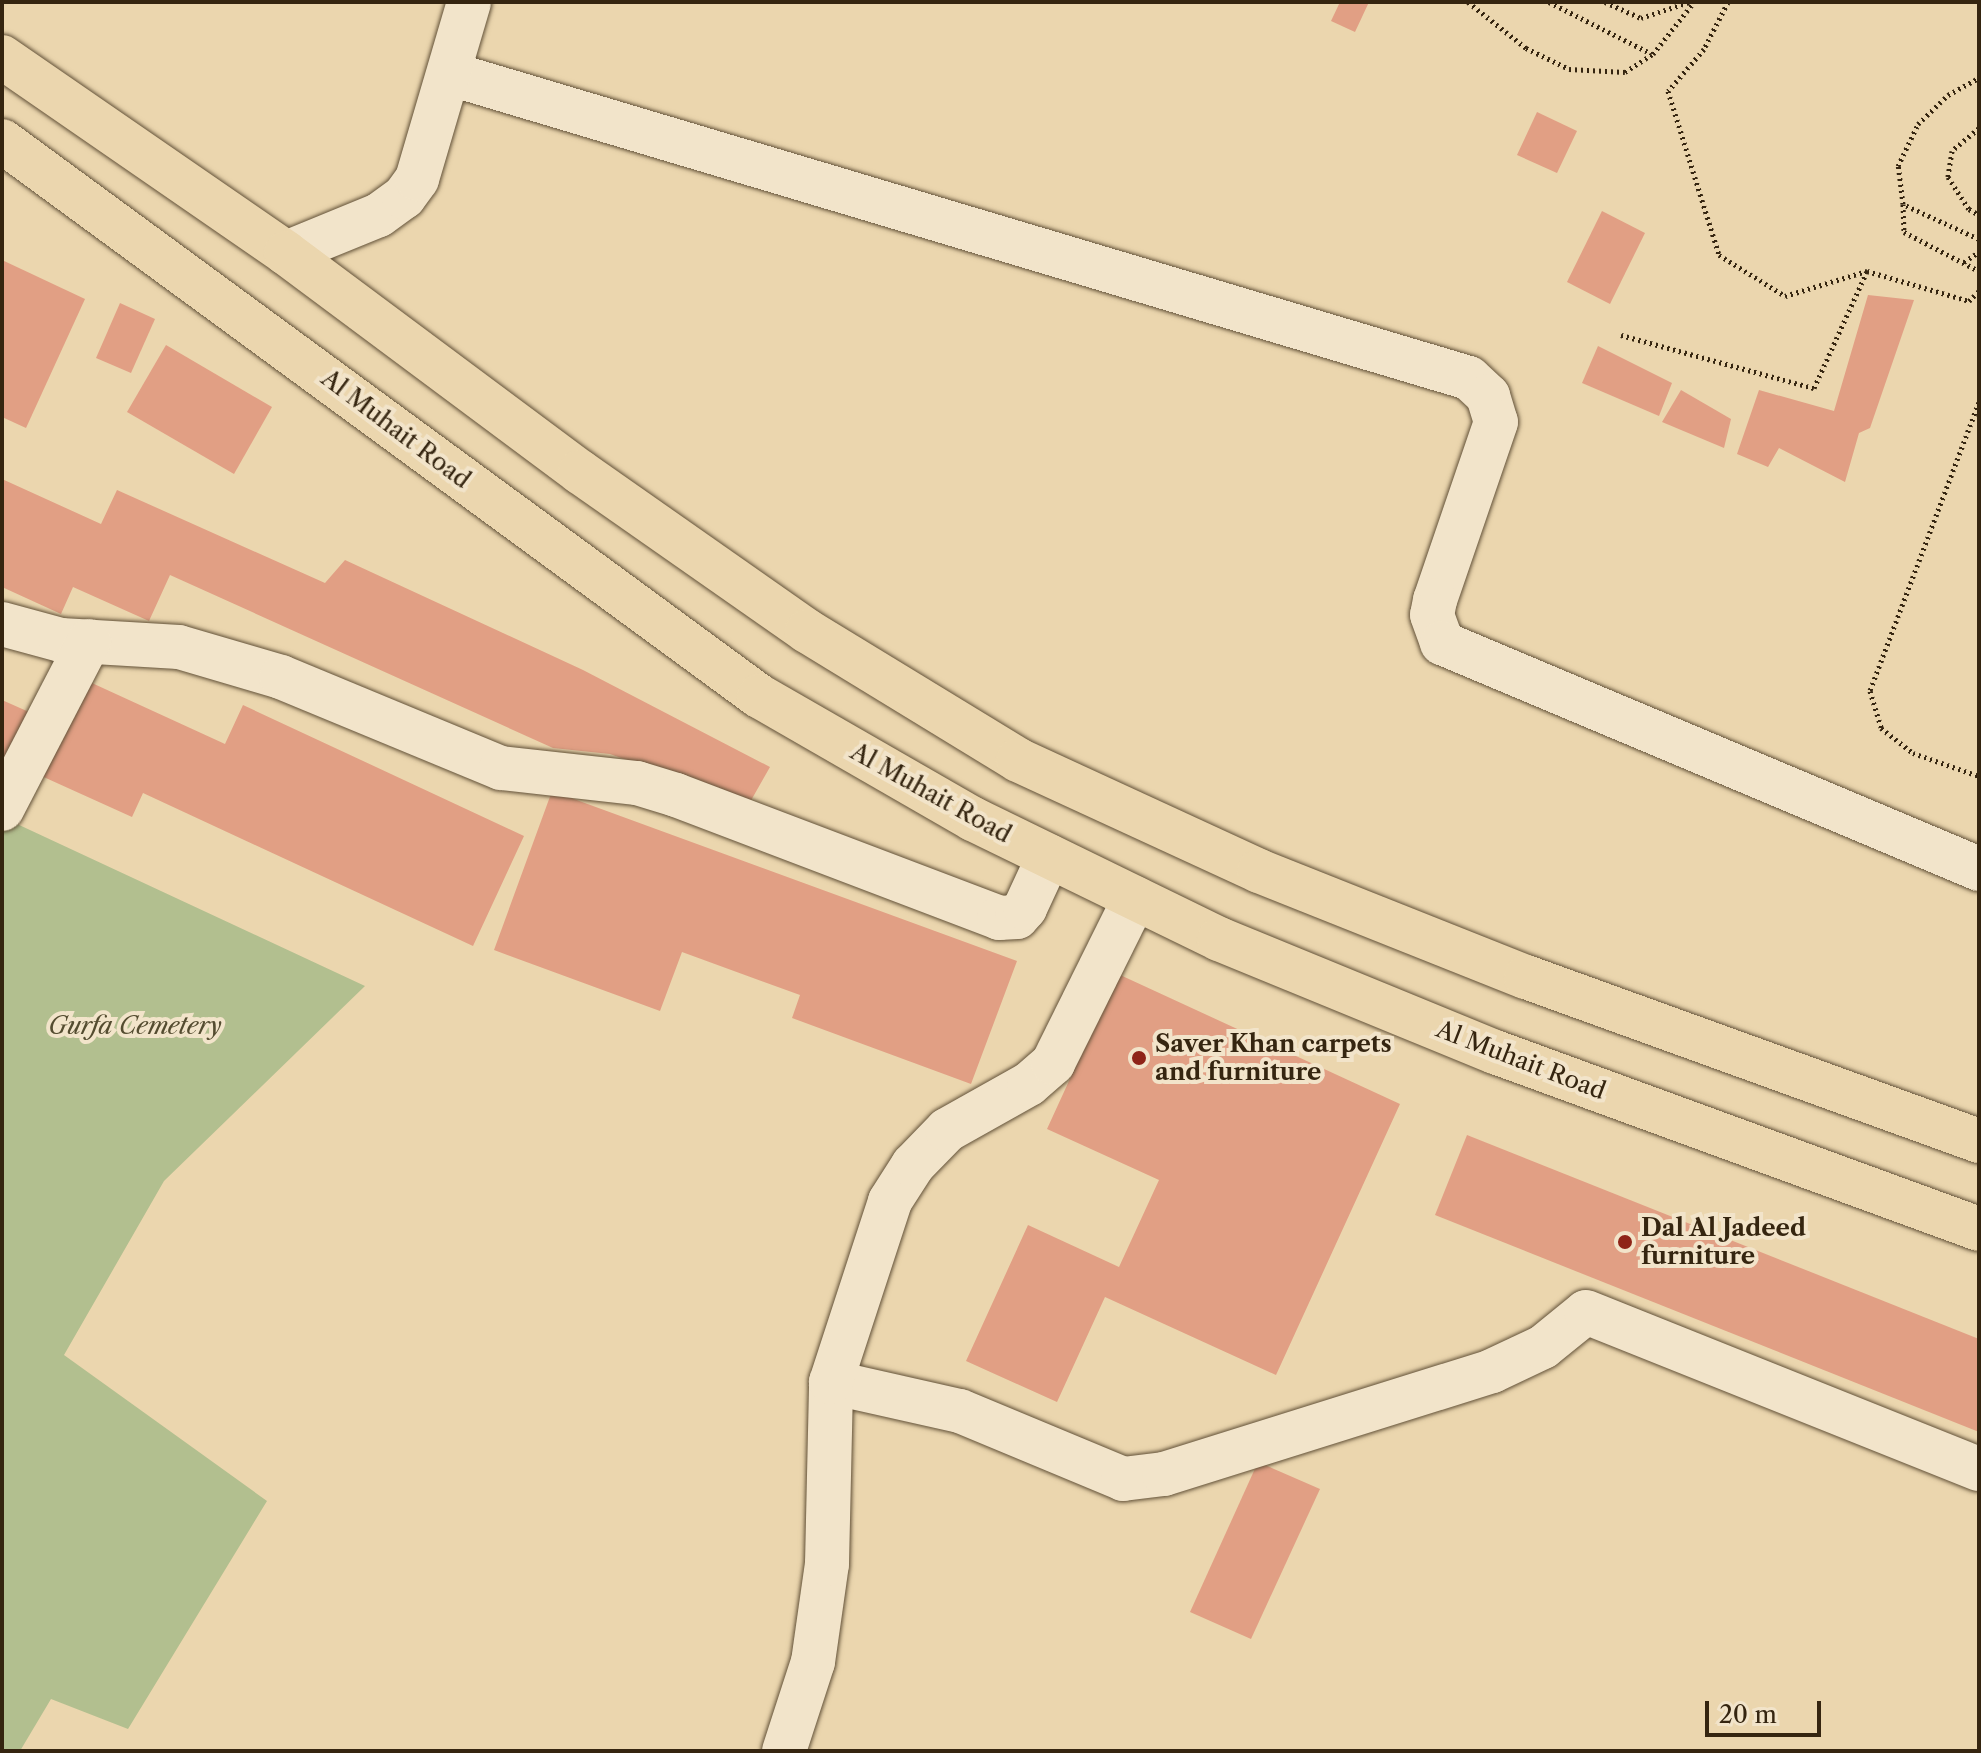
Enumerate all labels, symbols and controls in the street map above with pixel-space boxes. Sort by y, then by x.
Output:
street label: Al Muhait Road [316,364,476,494]
street label: Al Muhait Road [846,737,1016,849]
park label: Gurfa Cemetery [48,1012,222,1040]
street label: Al Muhait Road [1432,1014,1610,1106]
place label: Saver Khan carpets and furniture [1155,1030,1392,1086]
marker: Saver Khan carpets and furniture [1130,1049,1148,1067]
place label: Dal Al Jadeed furniture [1641,1214,1807,1270]
marker: Dal Al Jadeed furniture [1616,1233,1634,1251]
scale bar [1709,1685,1825,1735]
text: 20 m [1719,1700,1777,1729]

